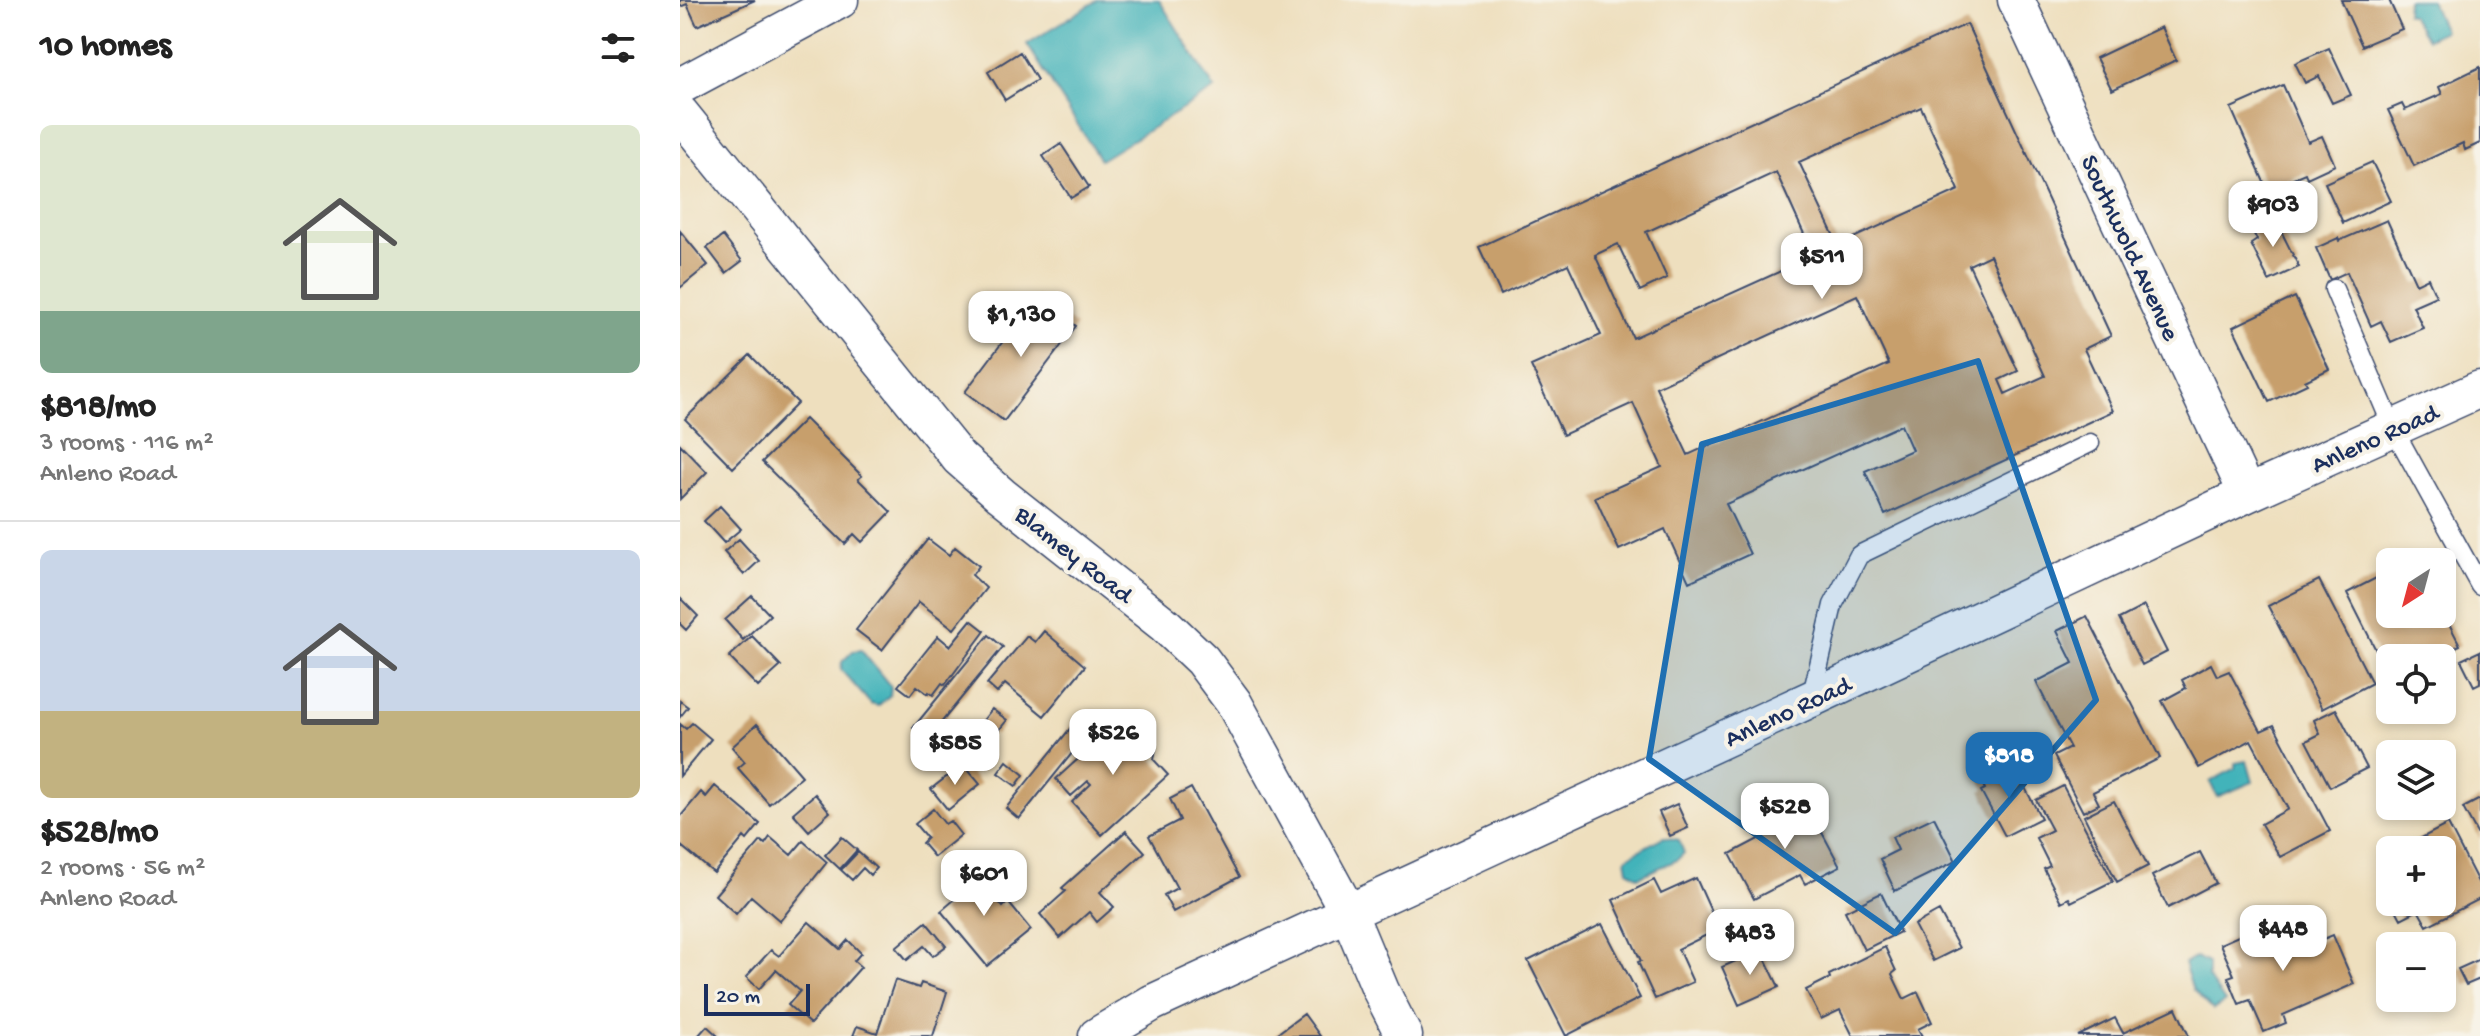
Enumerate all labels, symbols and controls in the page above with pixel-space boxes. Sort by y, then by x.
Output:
icon: filters [596,26,640,70]
text: 10 homes [40,28,171,68]
street label: Southwold Avenue [2071,151,2185,347]
icon: home [268,177,412,321]
pin: $903 [2226,181,2320,249]
text: $903 [2247,191,2299,222]
pin: $511 [1775,233,1869,301]
text: $511 [1799,243,1845,274]
pin: $1,130 [956,291,1086,359]
text: $1,130 [986,301,1056,332]
text: $818/mo [40,389,156,429]
street label: Anleno Road [2308,399,2446,483]
text: 3 rooms · 116 m² [40,429,213,460]
text: Anleno Road [40,460,176,491]
street label: Blamey Road [1006,500,1139,613]
north arrow [2376,548,2456,628]
map controls [2376,548,2456,1012]
icon: home [268,602,412,746]
button: locate [2376,644,2456,724]
street label: Anleno Road [1721,671,1859,757]
pin: $526 [1066,709,1160,777]
pin: $585 [908,719,1002,787]
text: $526 [1087,719,1139,750]
text: $585 [928,729,982,760]
pin: $818 [1962,732,2056,800]
button: layers [2376,740,2456,820]
text: $818 [1984,742,2034,773]
pin: $528 [1738,783,1832,851]
text: $528 [1759,793,1811,824]
text: $528/mo [40,814,158,854]
button: + [2376,836,2456,916]
pin: $601 [937,850,1031,918]
text: 2 rooms · 56 m² [40,854,205,885]
text: $601 [959,860,1009,891]
text: Anleno Road [40,885,176,916]
pin: $448 [2236,905,2330,973]
pin: $483 [1703,909,1797,977]
text: $448 [2258,915,2308,946]
text: $483 [1724,919,1776,950]
button: − [2376,932,2456,1012]
scale bar [704,980,810,1016]
text: 20 m [716,985,760,1011]

